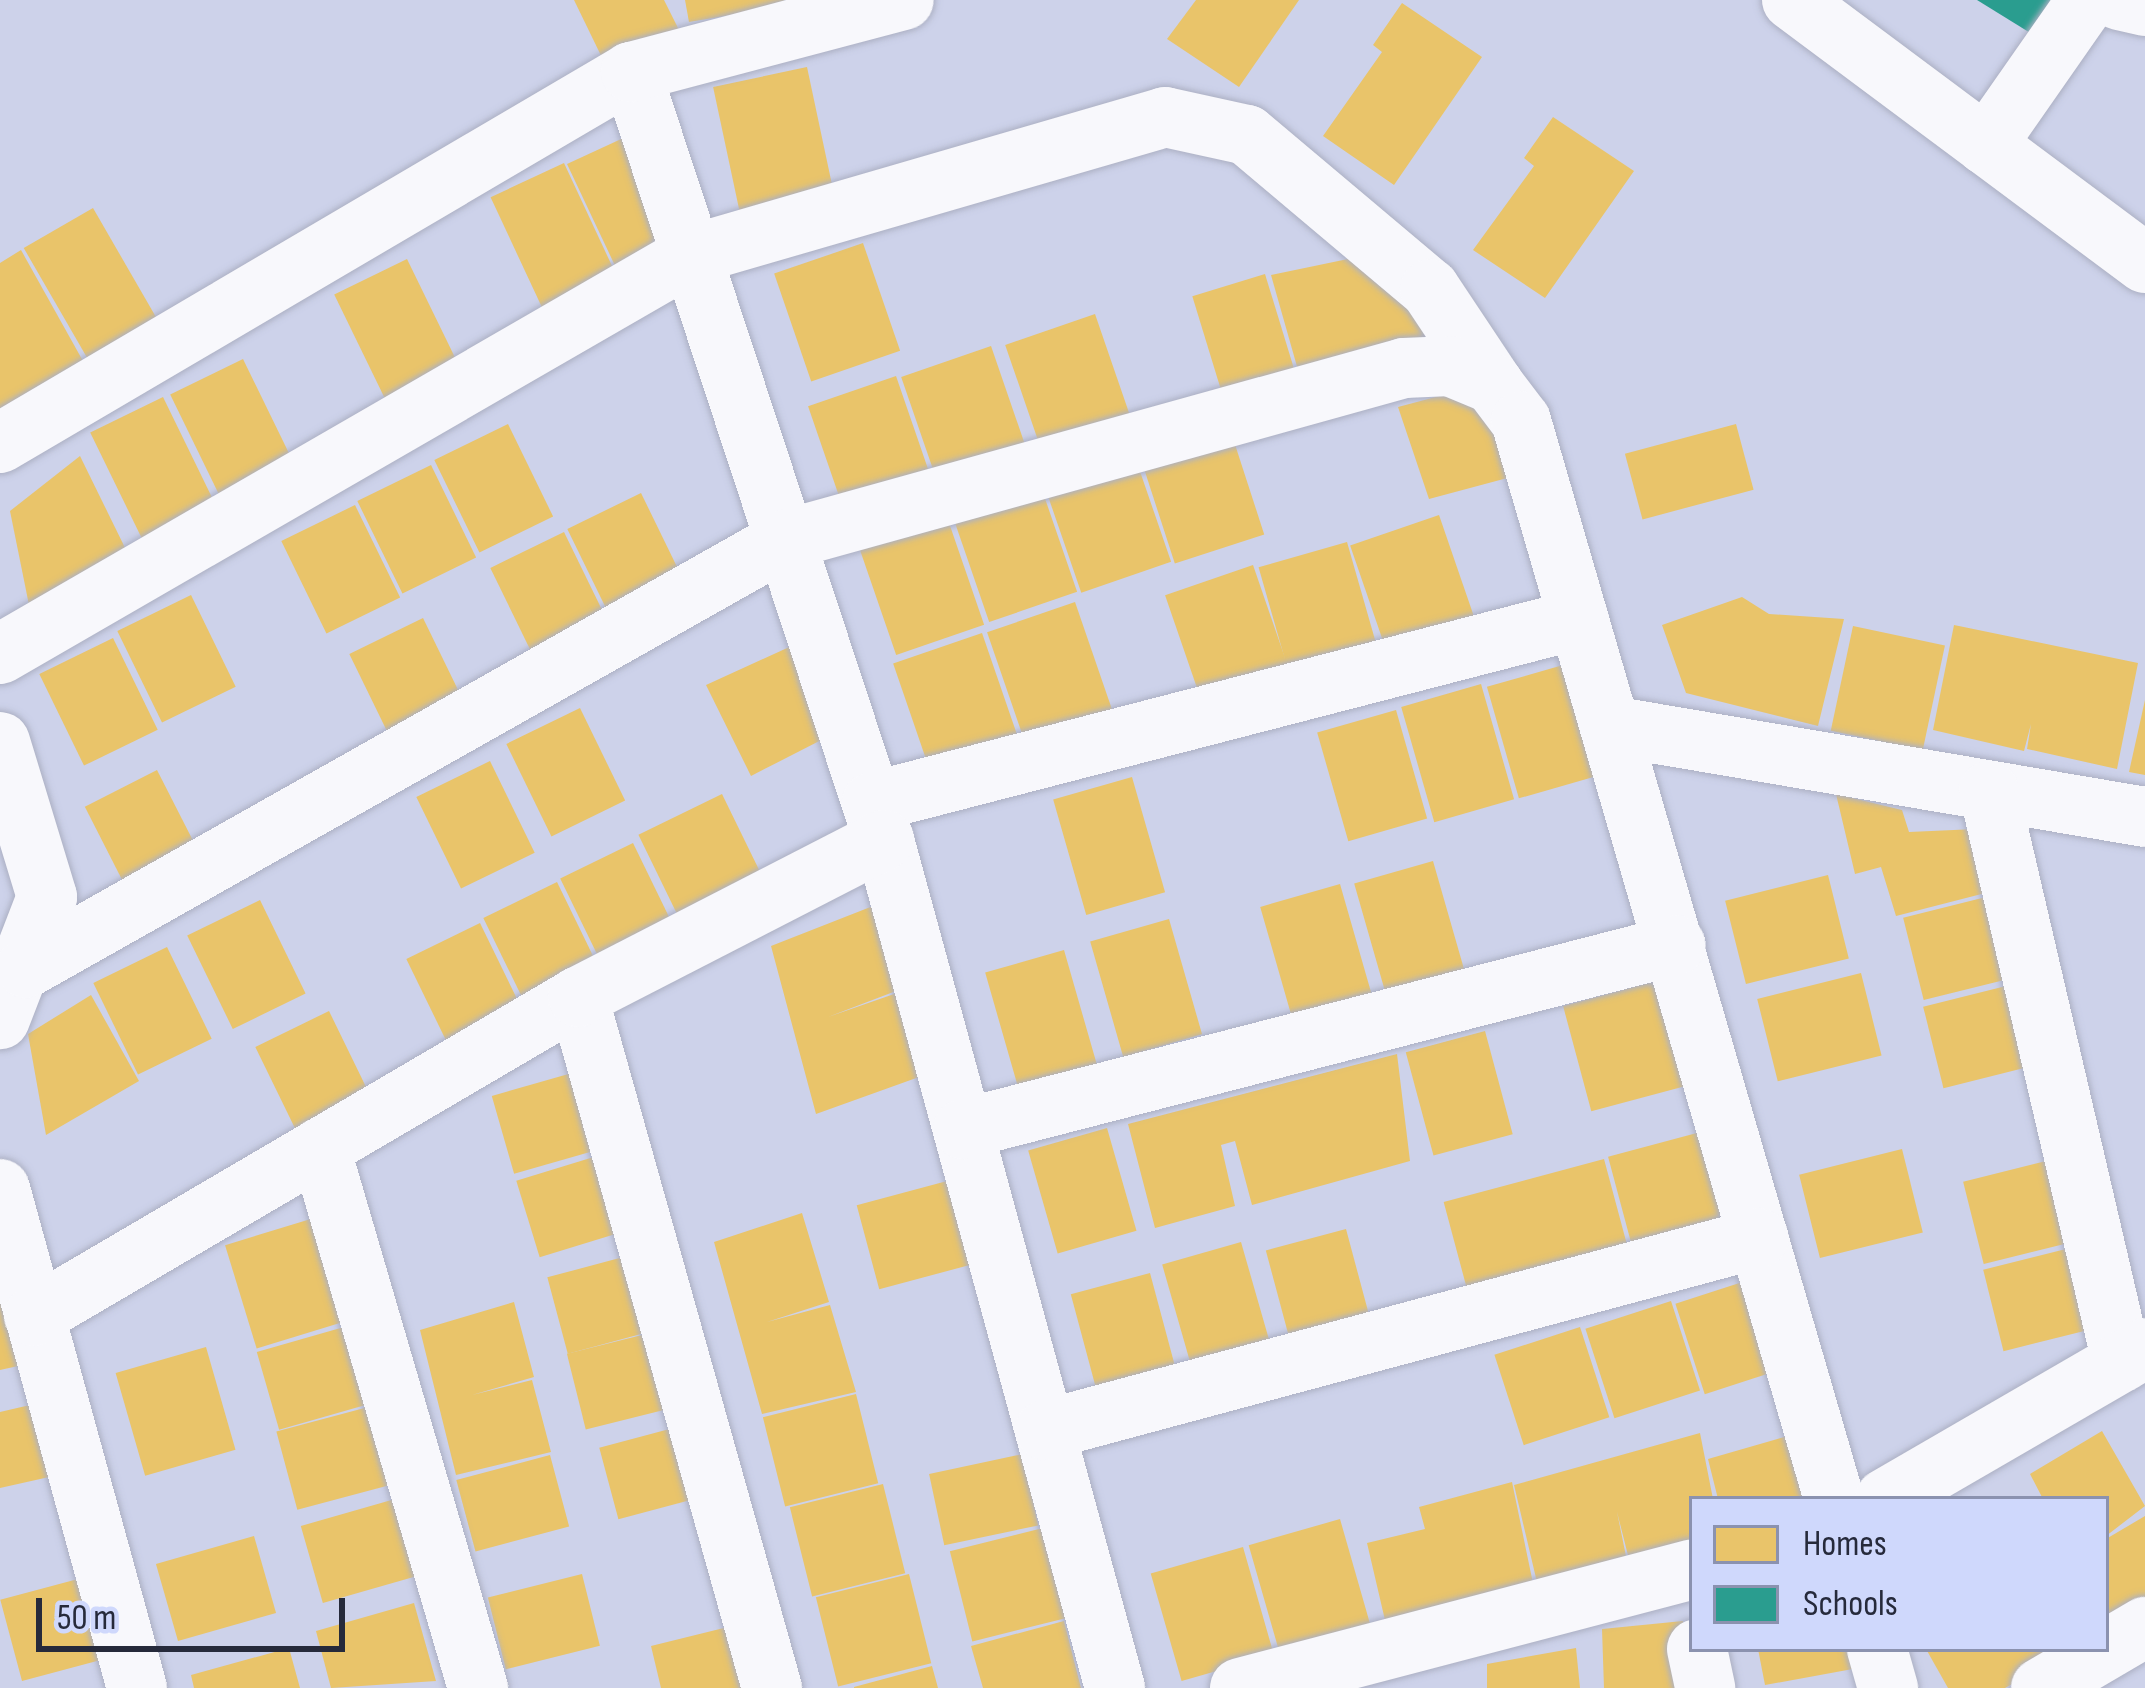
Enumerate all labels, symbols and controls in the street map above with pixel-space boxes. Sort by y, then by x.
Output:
legend [1689,1496,2109,1652]
text: Homes [1803,1523,1887,1566]
scale bar [42,1574,351,1648]
text: Schools [1803,1583,1898,1626]
text: 50 m [57,1597,116,1640]

